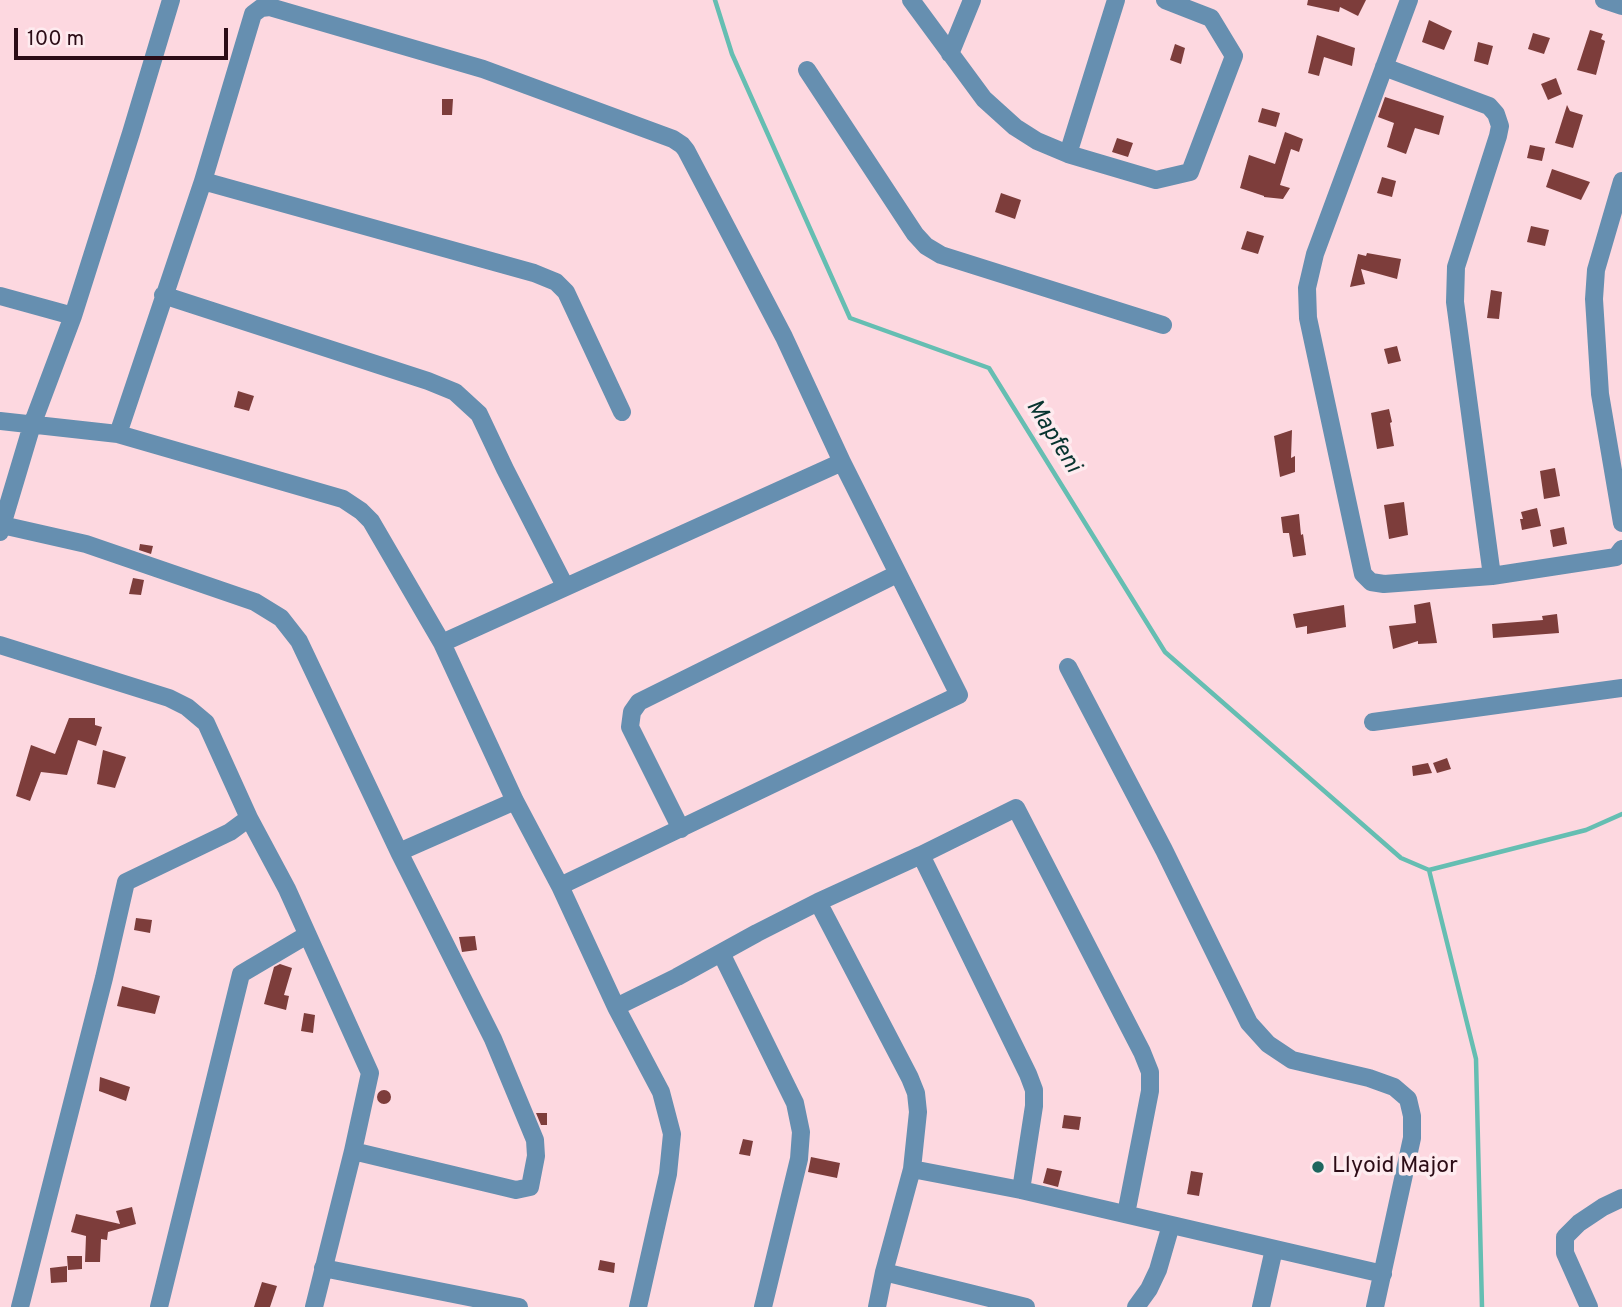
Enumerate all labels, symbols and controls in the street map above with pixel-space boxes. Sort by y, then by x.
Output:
scale bar [18,14,231,58]
text: 100 m [27,26,84,53]
water label: Mapfeni [1018,395,1086,479]
place label: Llyoid Major [1332,1153,1458,1181]
marker: Llyoid Major [1310,1159,1326,1175]

